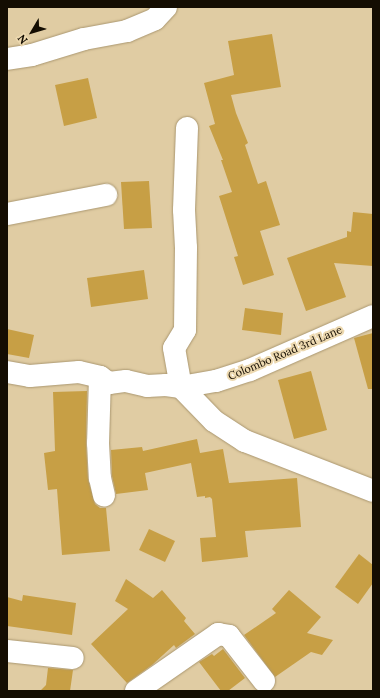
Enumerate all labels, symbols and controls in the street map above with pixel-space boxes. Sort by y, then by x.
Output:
north arrow [12,12,52,52]
text: N [14,32,31,47]
street label: Colombo Road 3rd Lane [226,323,344,383]

